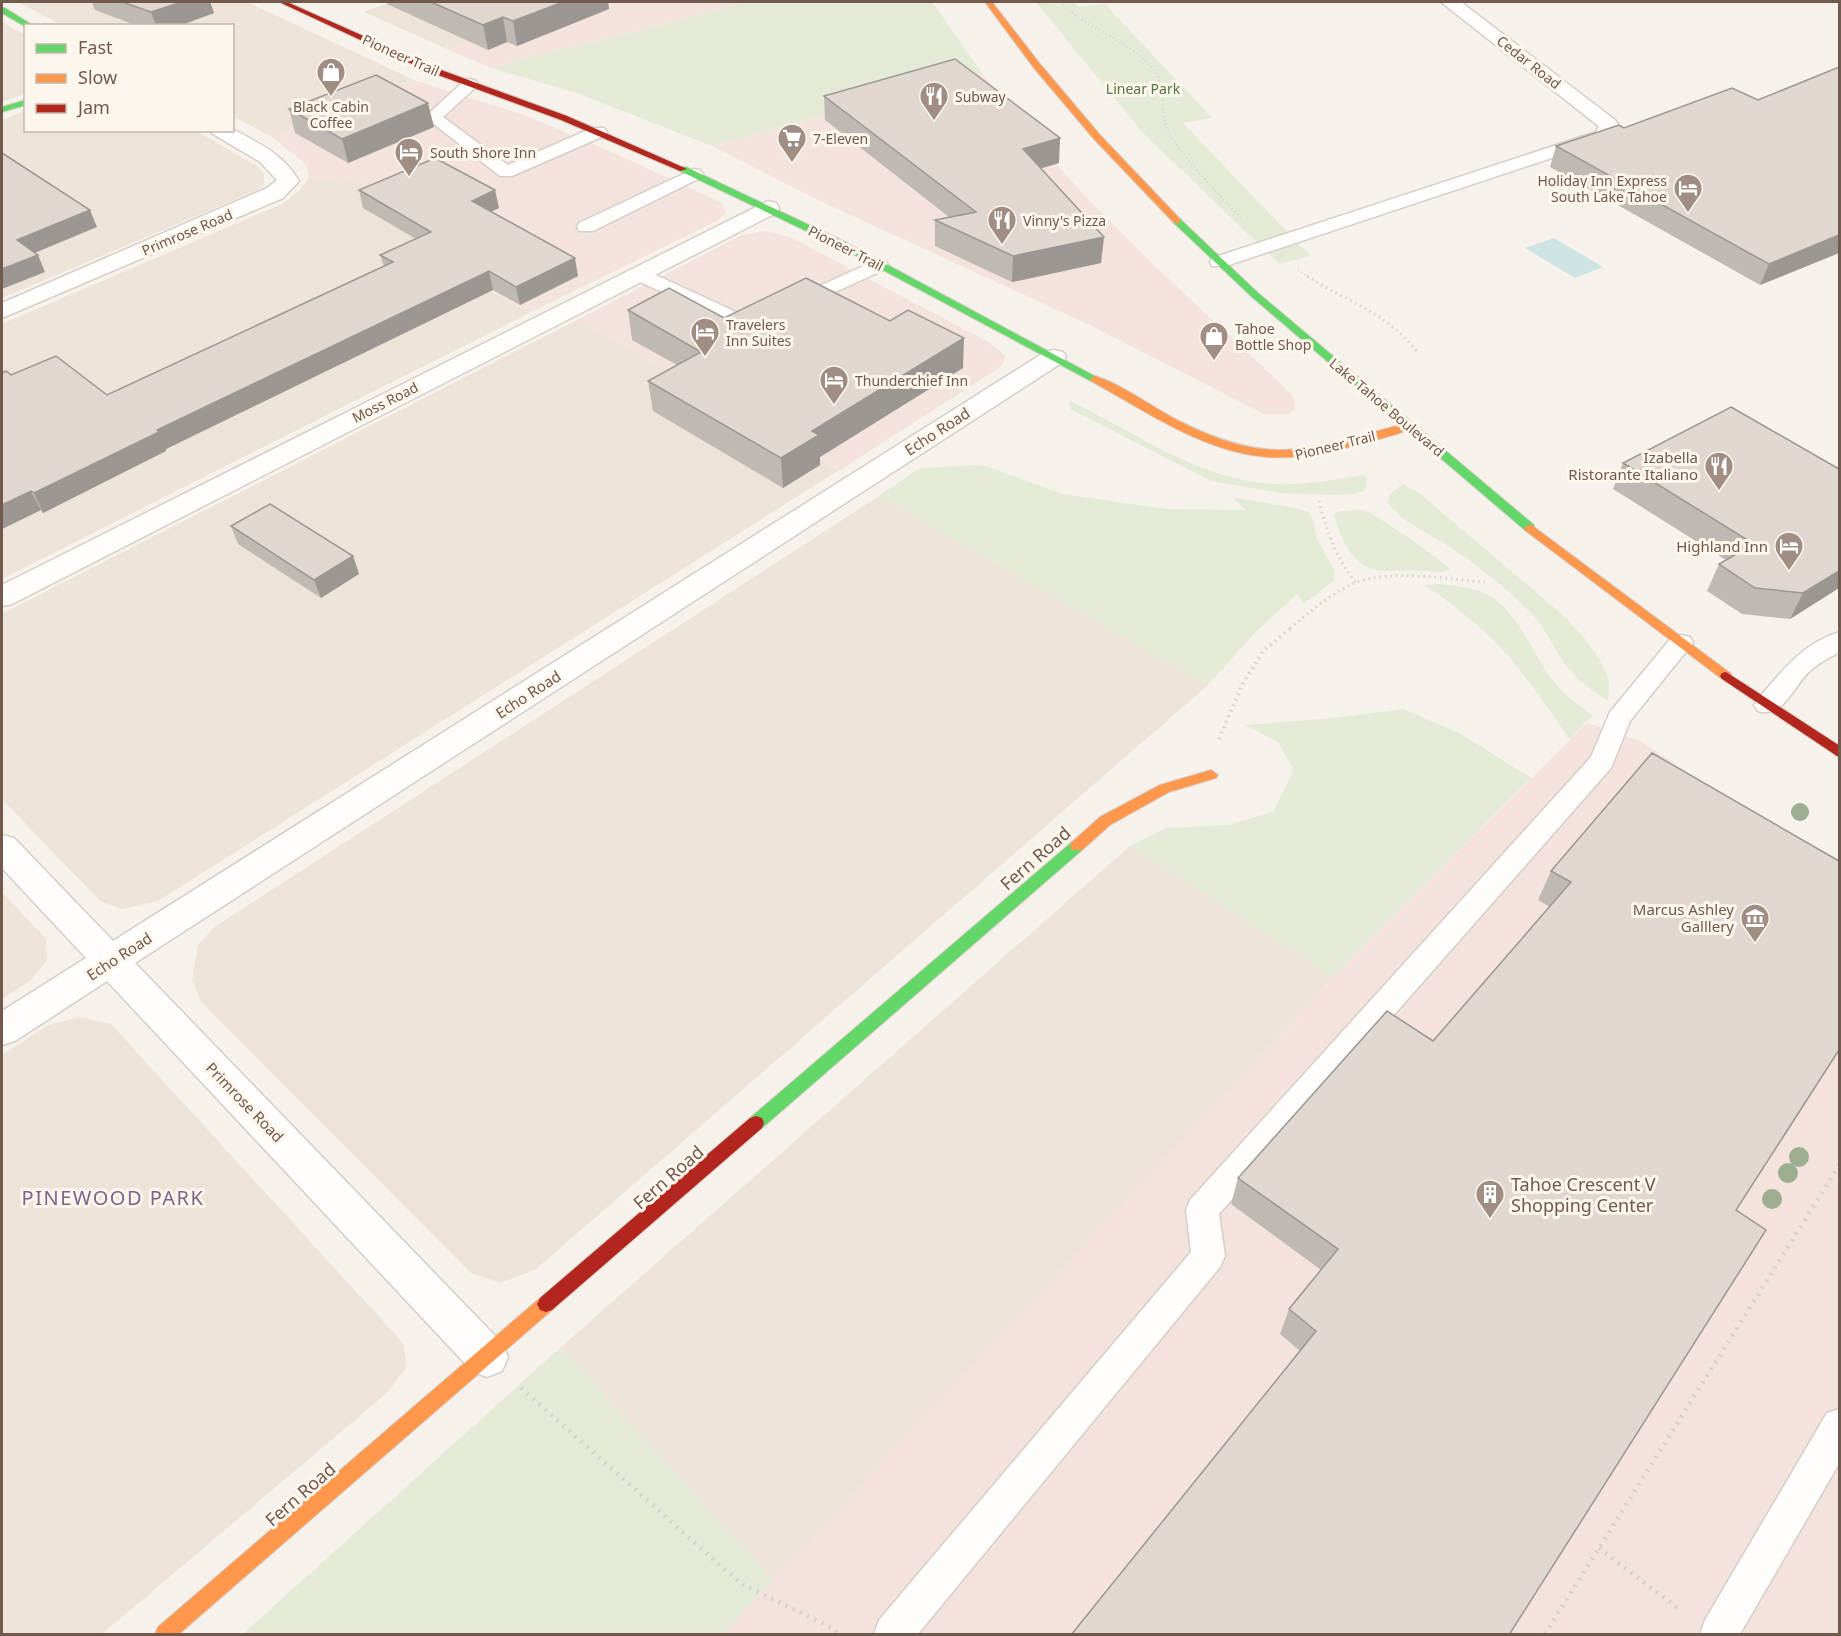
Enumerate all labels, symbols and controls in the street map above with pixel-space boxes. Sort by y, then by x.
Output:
legend [24,24,234,132]
street label: Pioneer Trail [360,30,442,80]
street label: Cedar Road [1493,31,1565,93]
text: Fast [78,35,113,59]
shop icon: Black Cabin Coffee [315,56,347,98]
text: Slow [78,65,117,89]
park label: Linear Park [1106,79,1181,98]
restaurant icon: Subway [918,80,950,122]
place label: Subway [955,87,1007,106]
text: Jam [76,95,110,119]
place label: Black Cabin Coffee [293,97,369,132]
supermarket icon: 7-Eleven [776,122,808,164]
place label: 7-Eleven [813,129,868,148]
hotel icon: South Shore Inn [393,136,425,178]
place label: South Shore Inn [430,143,536,162]
place label: Holiday Inn Express South Lake Tahoe [1537,171,1667,206]
hotel icon: Holiday Inn Express South Lake Tahoe [1672,172,1704,214]
street label: Primrose Road [139,204,235,260]
restaurant icon: Vinny's Pizza [986,204,1018,246]
place label: Vinny's Pizza [1023,211,1106,230]
street label: Pioneer Trail [805,221,887,275]
place label: Travelers Inn Suites [726,315,792,350]
hotel icon: Travelers Inn Suites [689,316,721,358]
place label: Tahoe Bottle Shop [1235,319,1311,354]
shop icon: Tahoe Bottle Shop [1198,320,1230,362]
street label: Lake Tahoe Boulevard [1326,353,1448,461]
hotel icon: Thunderchief Inn [818,364,850,406]
place label: Thunderchief Inn [855,371,968,390]
street label: Moss Road [349,377,421,427]
street label: Echo Road [901,403,973,459]
street label: Pioneer Trail [1293,426,1377,464]
place label: Izabella Ristorante Italiano [1568,447,1698,484]
restaurant icon: Izabella Ristorante Italiano [1703,450,1735,492]
hotel icon: Highland Inn [1773,530,1805,572]
place label: Highland Inn [1676,536,1768,556]
street label: Echo Road [492,666,564,722]
street label: Fern Road [995,821,1075,895]
place label: Marcus Ashley Galllery [1633,899,1734,936]
museum icon: Marcus Ashley Galllery [1739,902,1771,944]
street label: Echo Road [83,928,155,984]
street label: Primrose Road [202,1058,288,1146]
street label: Fern Road [628,1140,708,1214]
place label: Tahoe Crescent V Shopping Center [1511,1172,1656,1217]
building icon: Tahoe Crescent V Shopping Center [1474,1178,1506,1220]
district label: PINEWOOD PARK [22,1184,204,1211]
street label: Fern Road [260,1457,340,1531]

